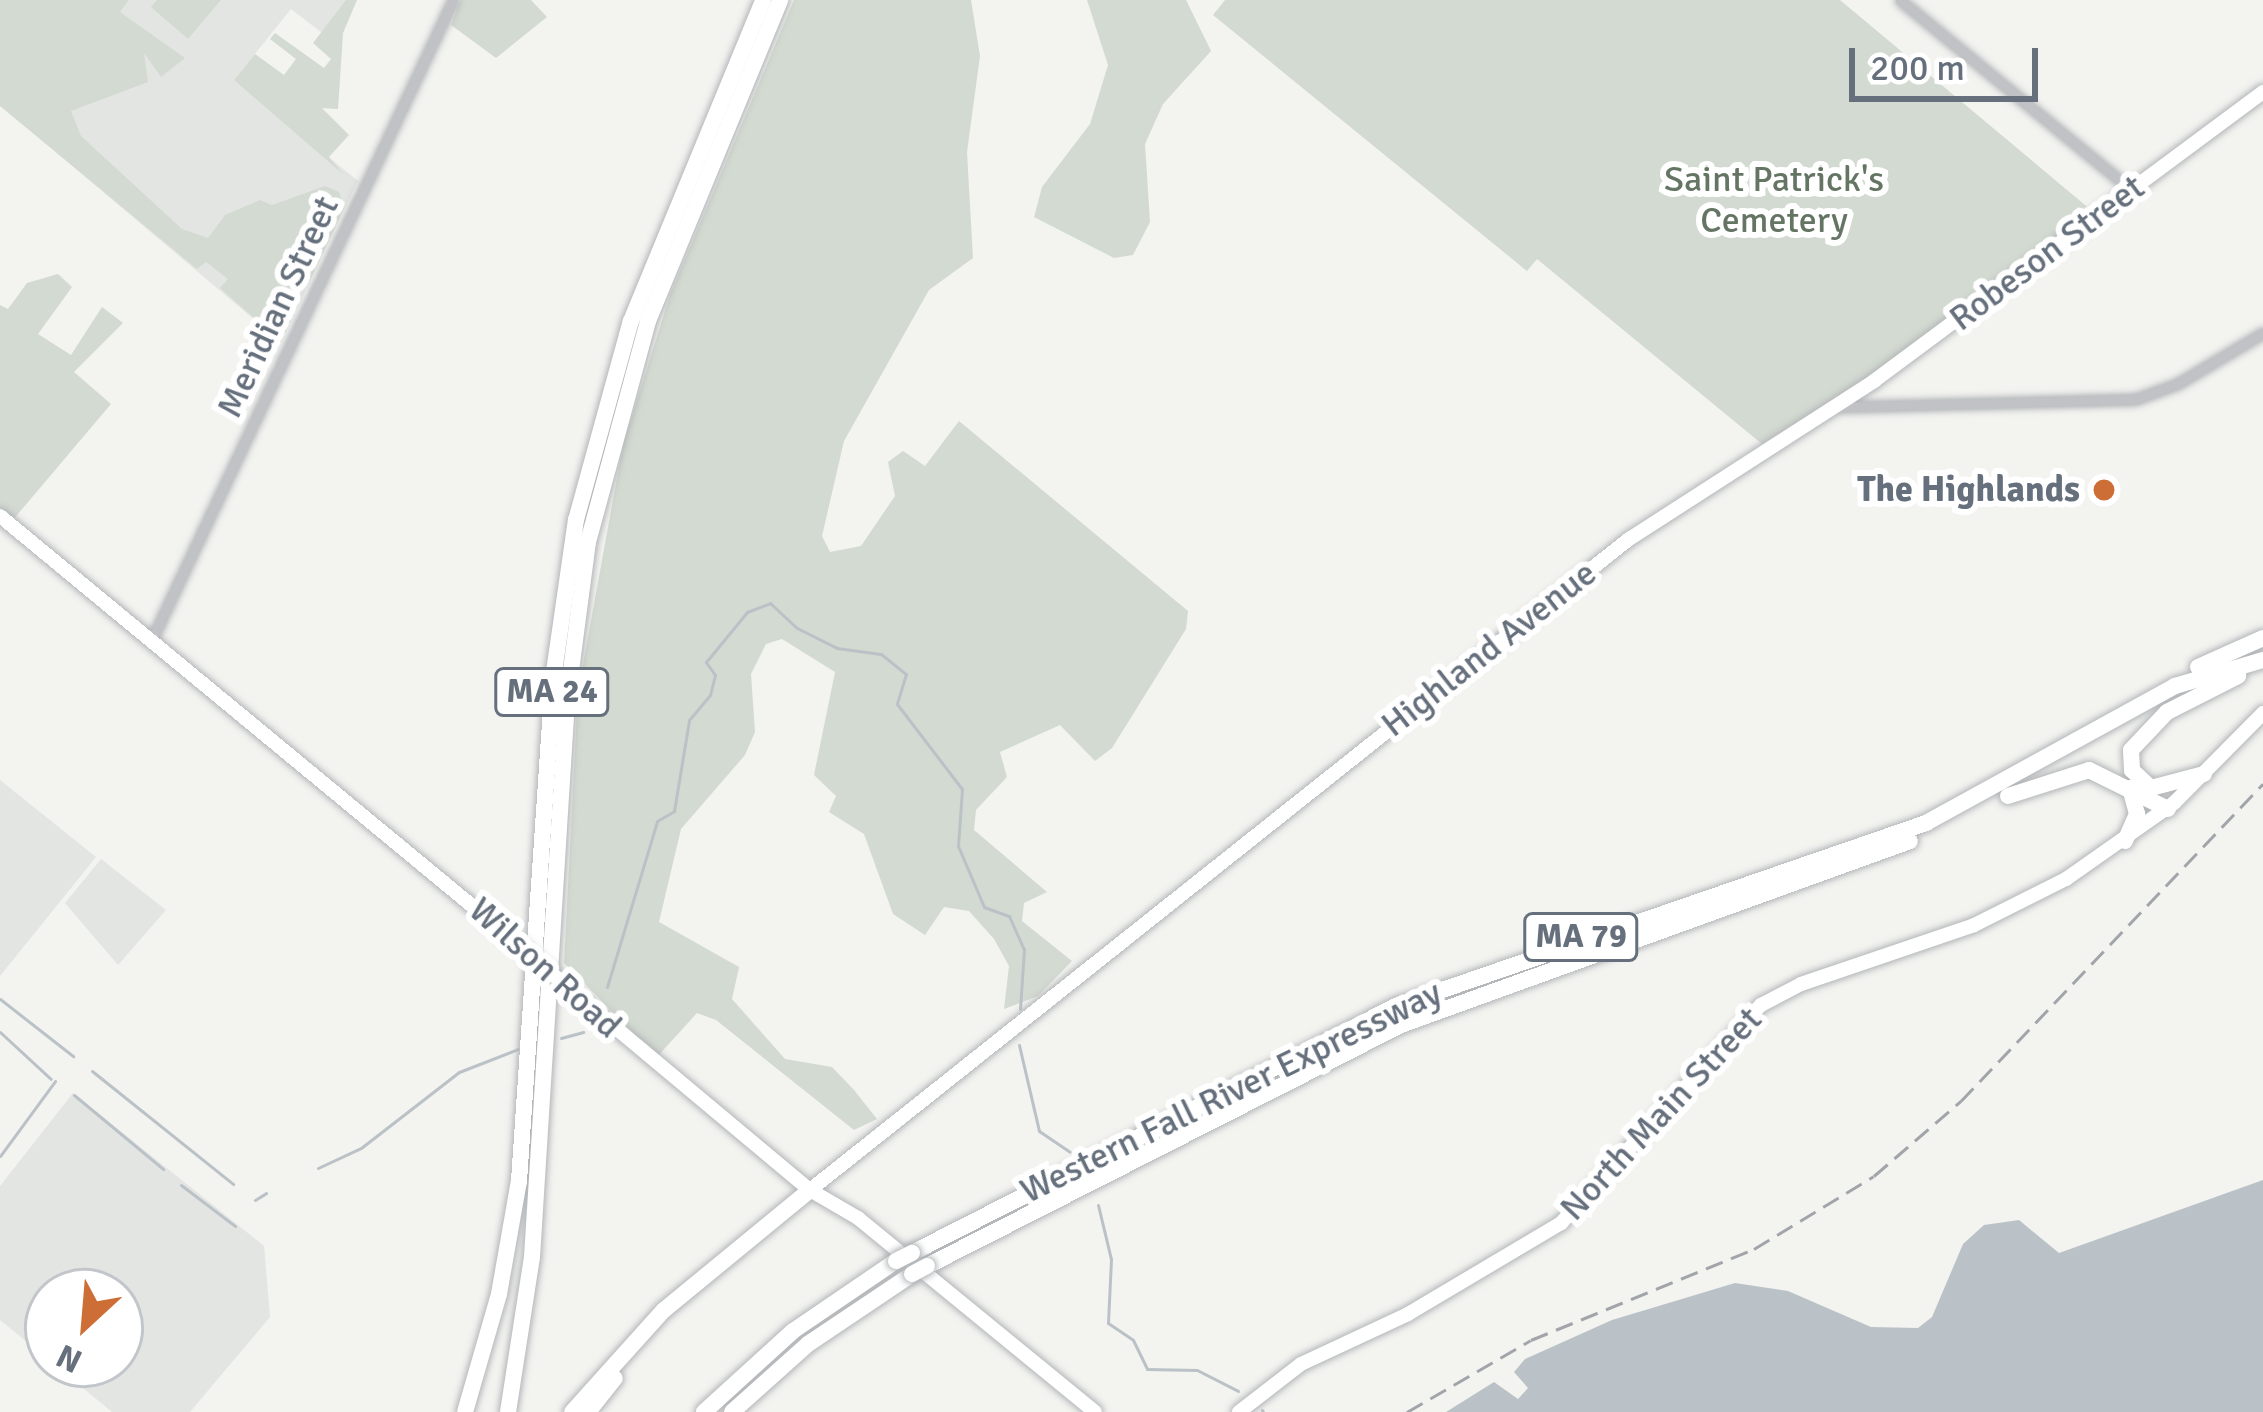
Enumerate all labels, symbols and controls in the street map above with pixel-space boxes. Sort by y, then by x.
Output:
scale bar [1855,24,2044,98]
text: 200 m [1870,46,1965,91]
park label: Saint Patrick's Cemetery [1664,157,1884,242]
street label: Robeson Street [1941,166,2153,340]
street label: Meridian Street [208,190,348,424]
place label: The Highlands [1857,468,2080,512]
marker: The Highlands [2091,477,2117,503]
street label: Highland Avenue [1373,552,1605,746]
road number: MA 24 [492,665,612,719]
street label: Wilson Road [460,888,630,1048]
road number: MA 79 [1521,910,1641,964]
street label: Western Fall River Expressway [1013,971,1449,1213]
street label: North Main Street [1551,998,1771,1230]
north arrow [24,1268,144,1388]
text: N [50,1335,89,1382]

